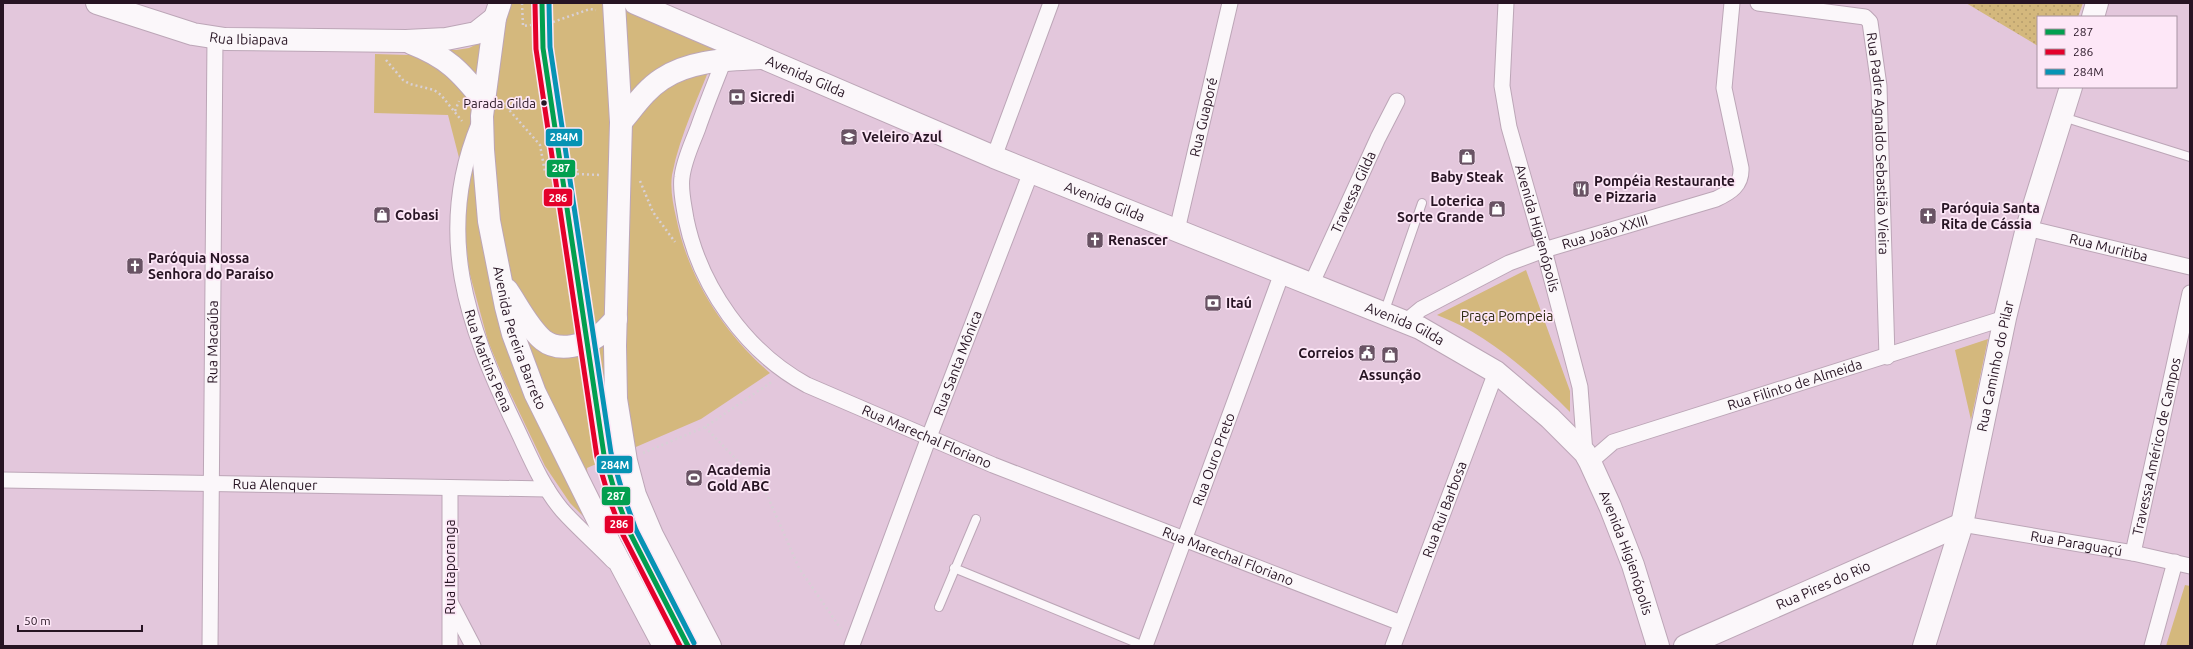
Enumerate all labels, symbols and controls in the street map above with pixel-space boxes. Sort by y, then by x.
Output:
legend [2037,16,2177,88]
text: 287 [2073,25,2093,38]
street label: Rua Ibiapava [208,29,288,48]
street label: Rua Padre Agnaldo Sebastião Vieira [1864,31,1892,255]
text: 286 [2073,45,2094,58]
street label: Avenida Gilda [764,52,848,100]
text: 284M [2073,65,2104,78]
street label: Rua Guaporé [1186,76,1220,158]
bank icon: Sicredi [727,87,747,107]
place label: Sicredi [750,89,795,105]
place label: Parada Gilda [463,96,536,110]
marker: Parada Gilda [539,98,549,108]
school or university icon: Veleiro Azul [839,127,859,147]
line badge: 284M [545,128,583,147]
place label: Veleiro Azul [862,129,942,145]
text: 284M [550,131,578,143]
shop icon: Baby Steak [1457,147,1477,167]
street label: Travessa Gilda [1328,149,1379,236]
line badge: 287 [546,159,576,178]
text: 287 [552,162,570,174]
street label: Avenida Higienópolis [1512,163,1563,294]
place label: Baby Steak [1430,169,1504,185]
place label: Pompéia Restaurante e Pizzaria [1594,173,1735,205]
street label: Avenida Gilda [1062,178,1147,225]
restaurant icon: Pompéia Restaurante e Pizzaria [1571,179,1591,199]
line badge: 286 [543,188,573,207]
text: 286 [549,192,567,204]
place label: Loterica Sorte Grande [1397,193,1484,225]
shop icon: Loterica Sorte Grande [1487,199,1507,219]
place label: Paróquia Santa Rita de Cássia [1941,200,2040,232]
shop icon: Cobasi [372,205,392,225]
church icon: Paróquia Santa Rita de Cássia [1918,206,1938,226]
place label: Cobasi [395,207,439,223]
street label: Rua João XXIII [1560,212,1650,252]
church icon: Renascer [1085,230,1105,250]
street label: Rua Muritiba [2068,230,2150,265]
place label: Renascer [1108,232,1168,248]
place label: Paróquia Nossa Senhora do Paraíso [148,250,274,282]
church icon: Paróquia Nossa Senhora do Paraíso [125,256,145,276]
street label: Avenida Pereira Barreto [490,265,550,412]
bank icon: Itaú [1203,293,1223,313]
place label: Itaú [1226,295,1252,311]
street label: Rua Caminho do Pilar [1973,298,2017,433]
street label: Avenida Gilda [1363,299,1447,348]
street label: Rua Macaúba [204,300,221,384]
street label: Rua Martins Pena [462,307,516,414]
street label: Rua Santa Mônica [930,308,985,418]
park label: Praça Pompeia [1461,308,1553,324]
public building icon: Correios [1357,343,1377,363]
place label: Correios [1298,345,1354,361]
shop icon: Assunção [1380,345,1400,365]
street label: Rua Filinto de Almeida [1725,356,1864,413]
street label: Travessa Américo de Campos [2129,356,2184,537]
place label: Assunção [1359,367,1421,384]
street label: Rua Marechal Floriano [860,402,994,471]
street label: Rua Ouro Preto [1189,411,1238,508]
line badge: 284M [596,455,633,474]
text: 284M [601,459,629,471]
street label: Rua Rui Barbosa [1419,459,1470,560]
place label: Academia Gold ABC [707,462,771,494]
sports icon: Academia Gold ABC [684,468,704,488]
street label: Rua Alenquer [232,476,318,493]
line badge: 287 [601,486,631,506]
street label: Avenida Higienópolis [1596,488,1656,617]
text: 287 [607,490,625,502]
line badge: 286 [604,515,634,534]
text: 286 [610,518,628,530]
street label: Rua Itaporanga [442,519,458,615]
street label: Rua Marechal Floriano [1160,523,1296,589]
street label: Rua Paraguaçú [2029,528,2123,559]
street label: Rua Pires do Rio [1774,557,1873,613]
scale bar [18,607,142,633]
text: 50 m [24,614,51,627]

